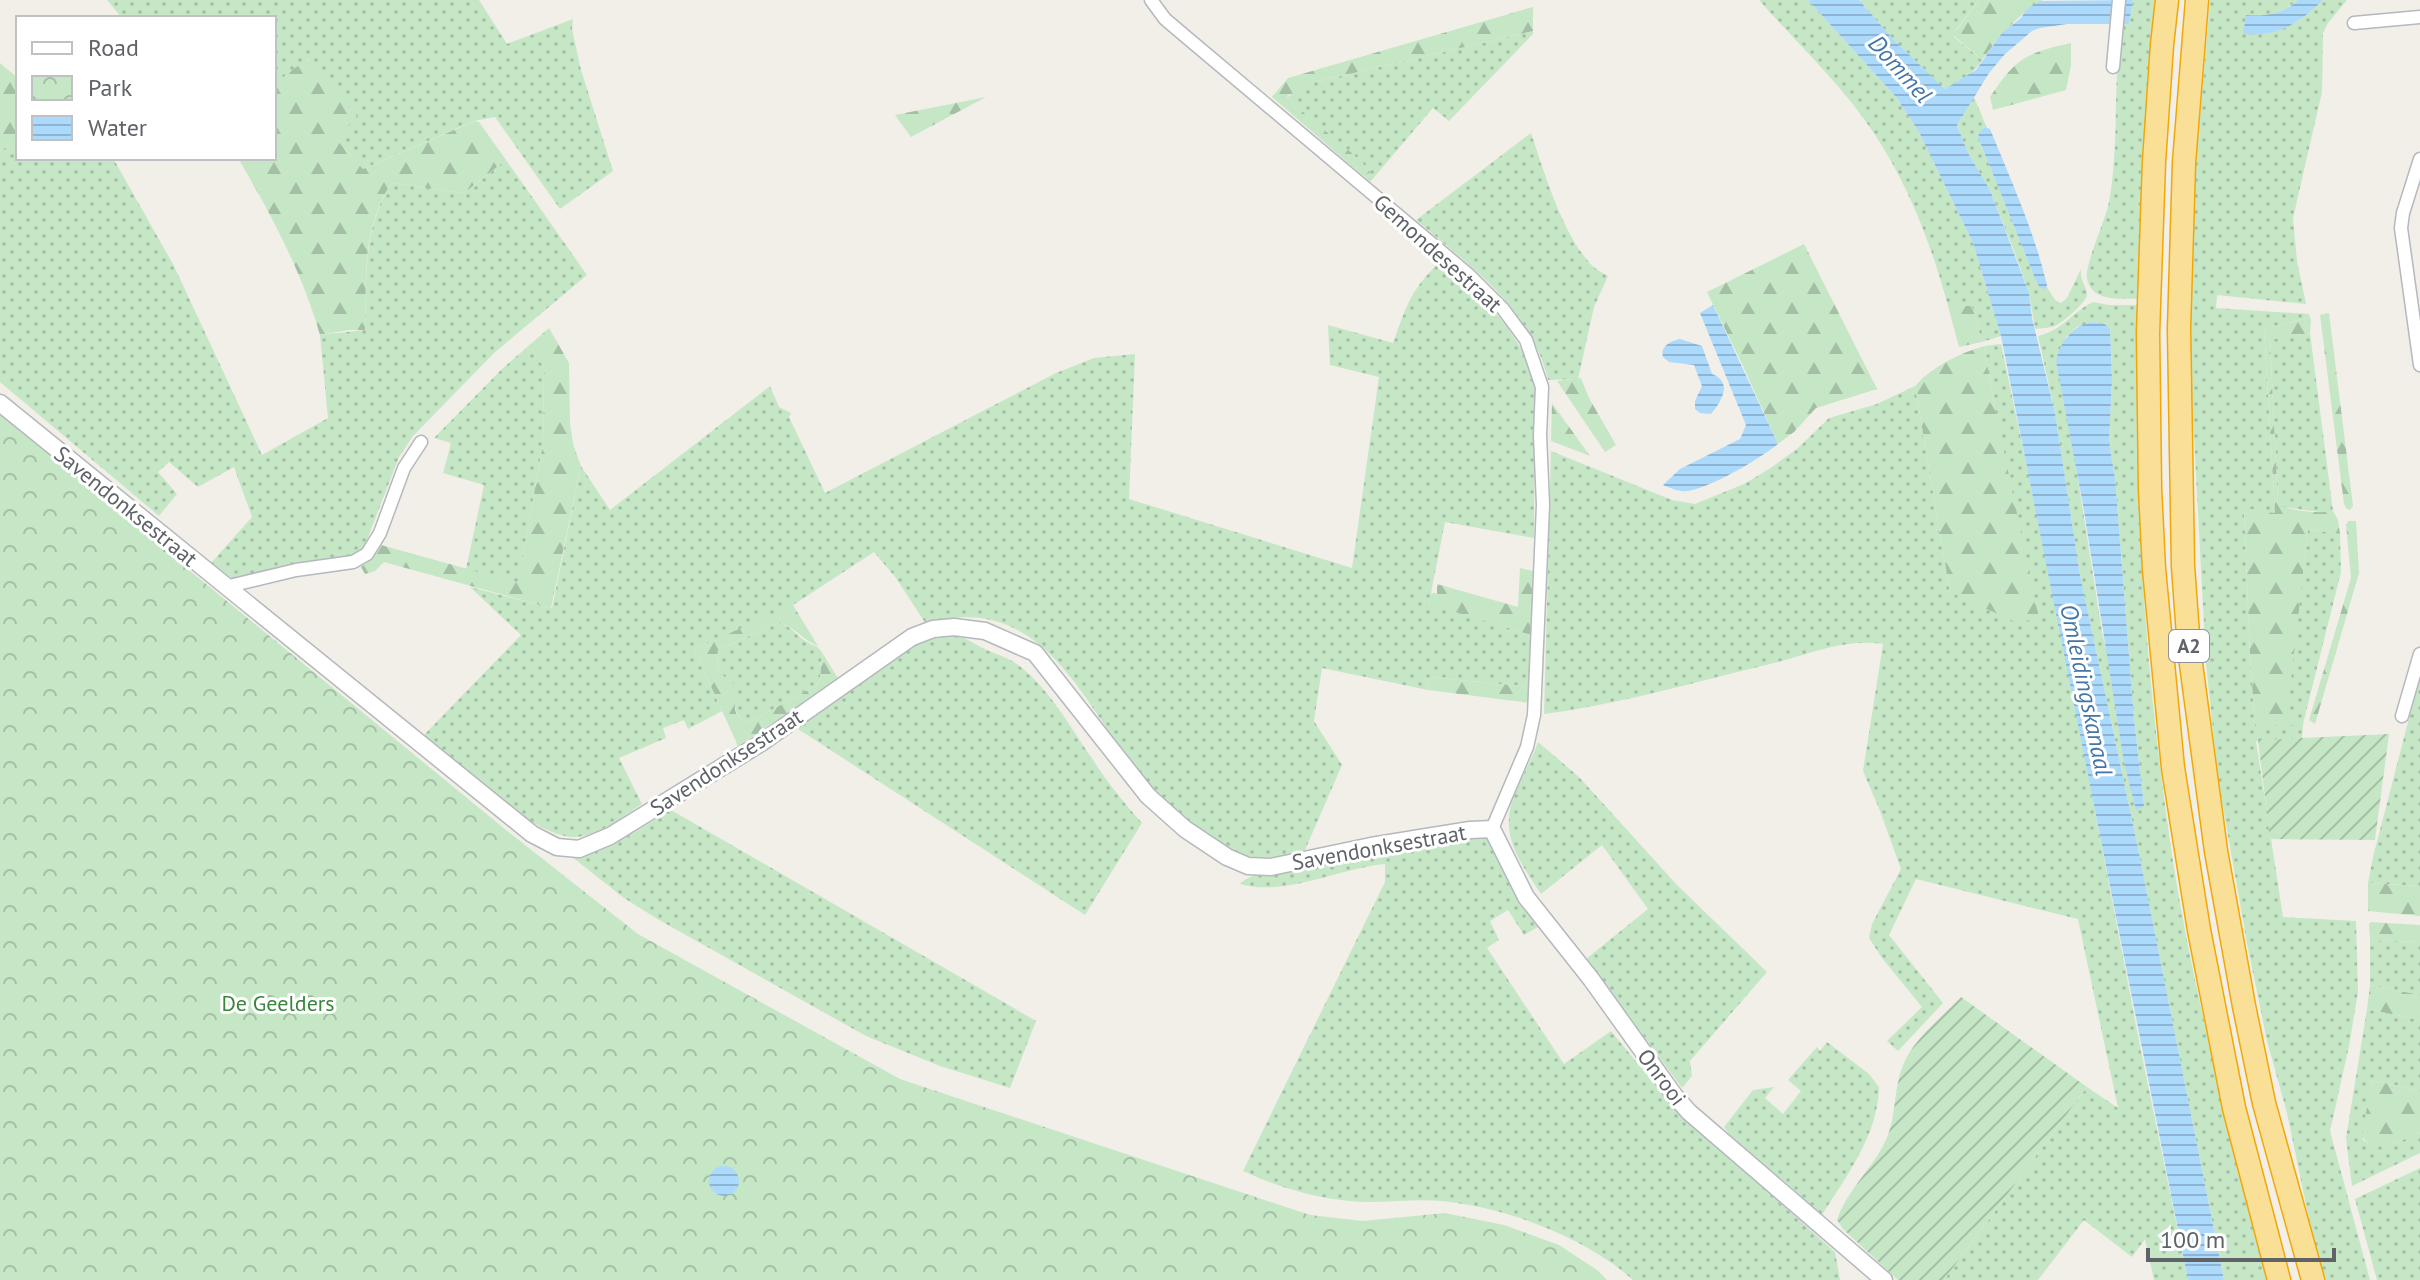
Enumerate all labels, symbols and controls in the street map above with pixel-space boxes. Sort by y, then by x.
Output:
legend [16,16,276,160]
water label: Dommel [1862,28,1939,110]
text: Road [88,32,139,63]
text: Park [88,72,133,103]
text: Water [88,112,147,143]
street label: Gemondesestraat [1368,188,1508,318]
street label: Savendonksestraat [49,440,204,573]
water label: Omleidingskanaal [2053,601,2120,779]
road number: A2 [2169,630,2209,662]
street label: Savendonksestraat [644,702,808,822]
street label: Savendonksestraat [1290,818,1469,876]
park label: De Geelders [221,989,335,1017]
street label: Onrooi [1632,1043,1692,1111]
scale bar [2148,1212,2334,1262]
text: 100 m [2160,1224,2225,1255]

